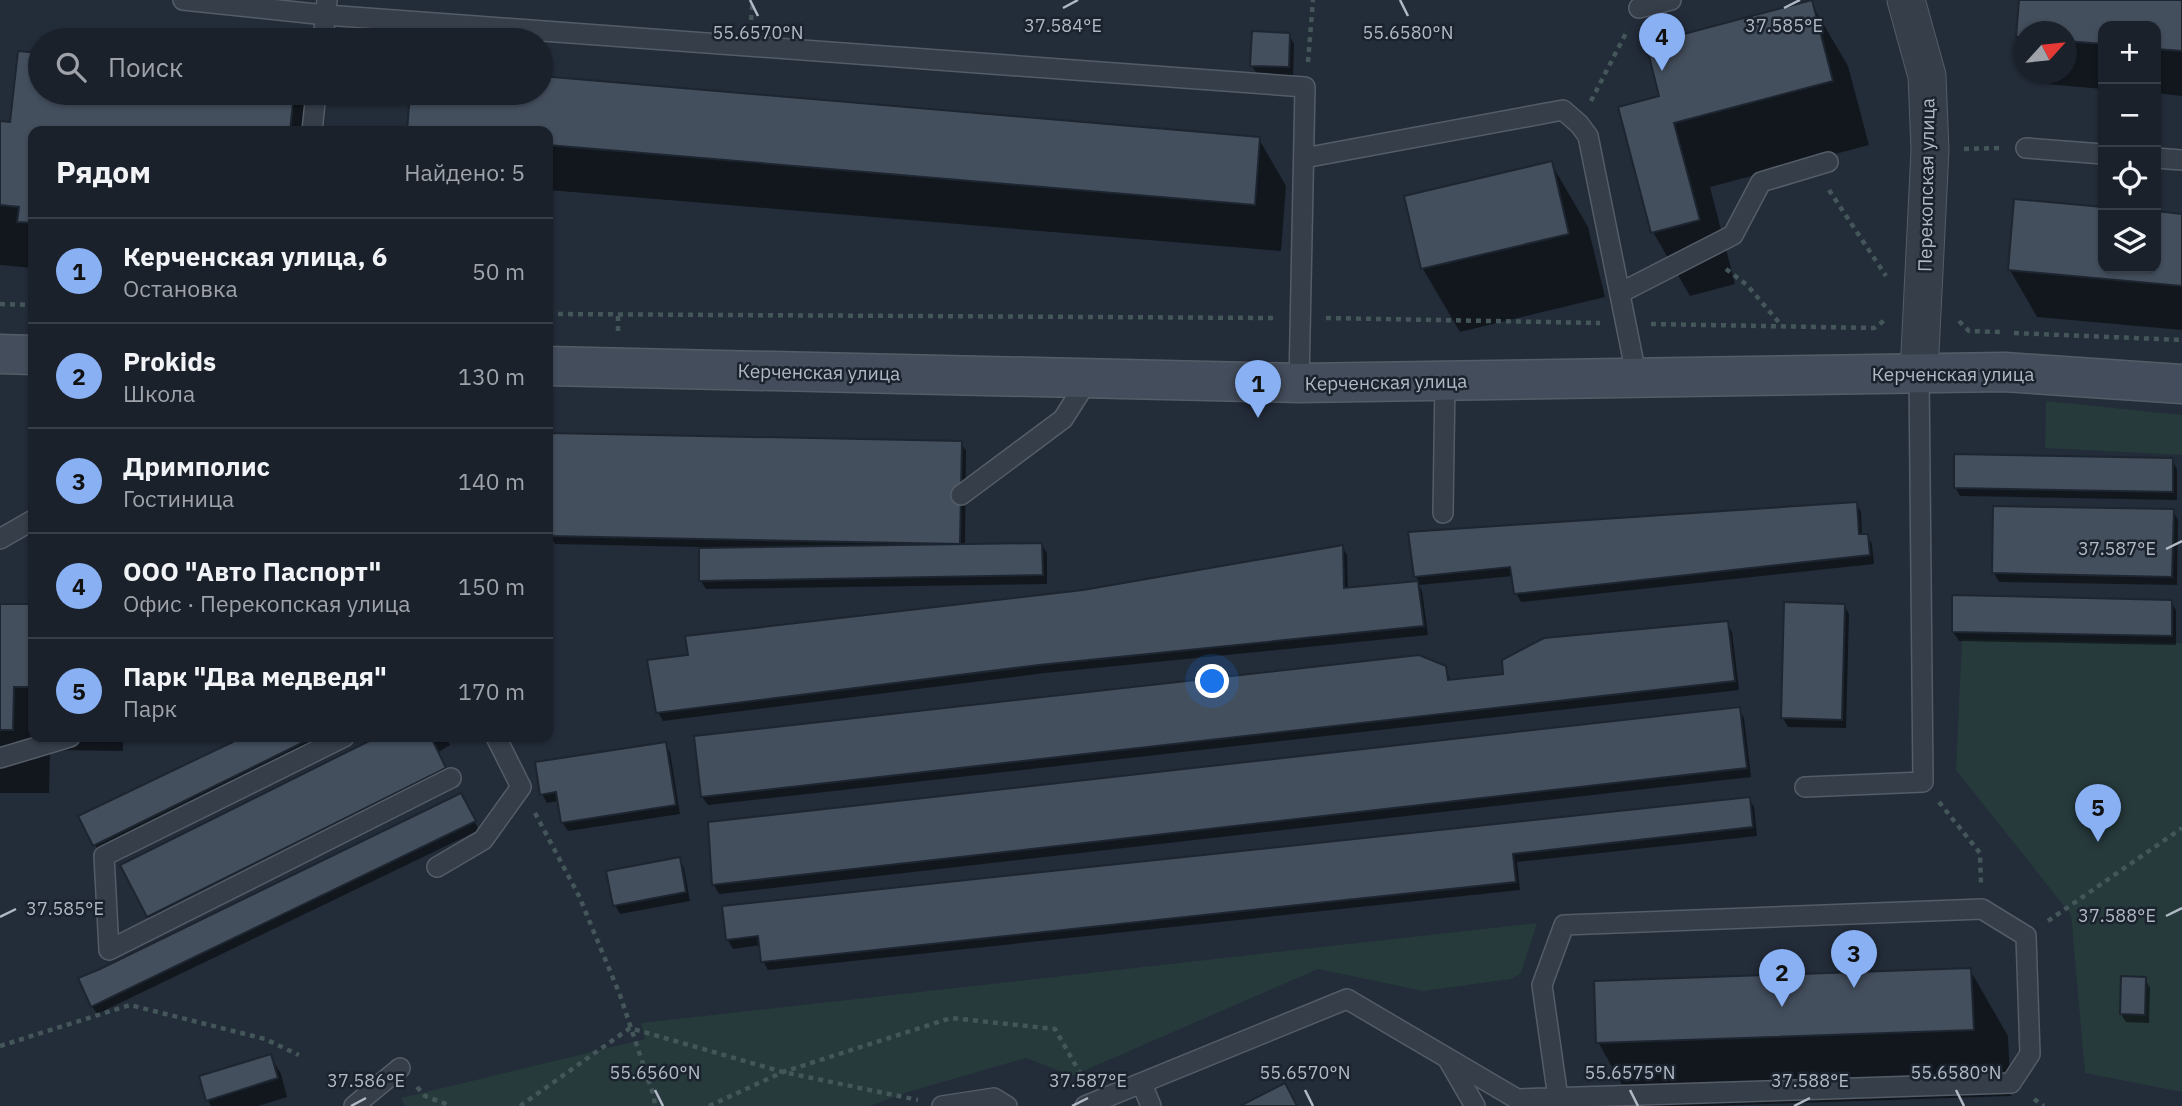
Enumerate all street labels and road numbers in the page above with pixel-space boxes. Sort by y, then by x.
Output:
street label: Перекопская улица [1912,98,1940,272]
street label: Керченская улица [737,359,901,385]
street label: Керченская улица [1872,362,2034,386]
street label: Керченская улица [1304,369,1468,395]

